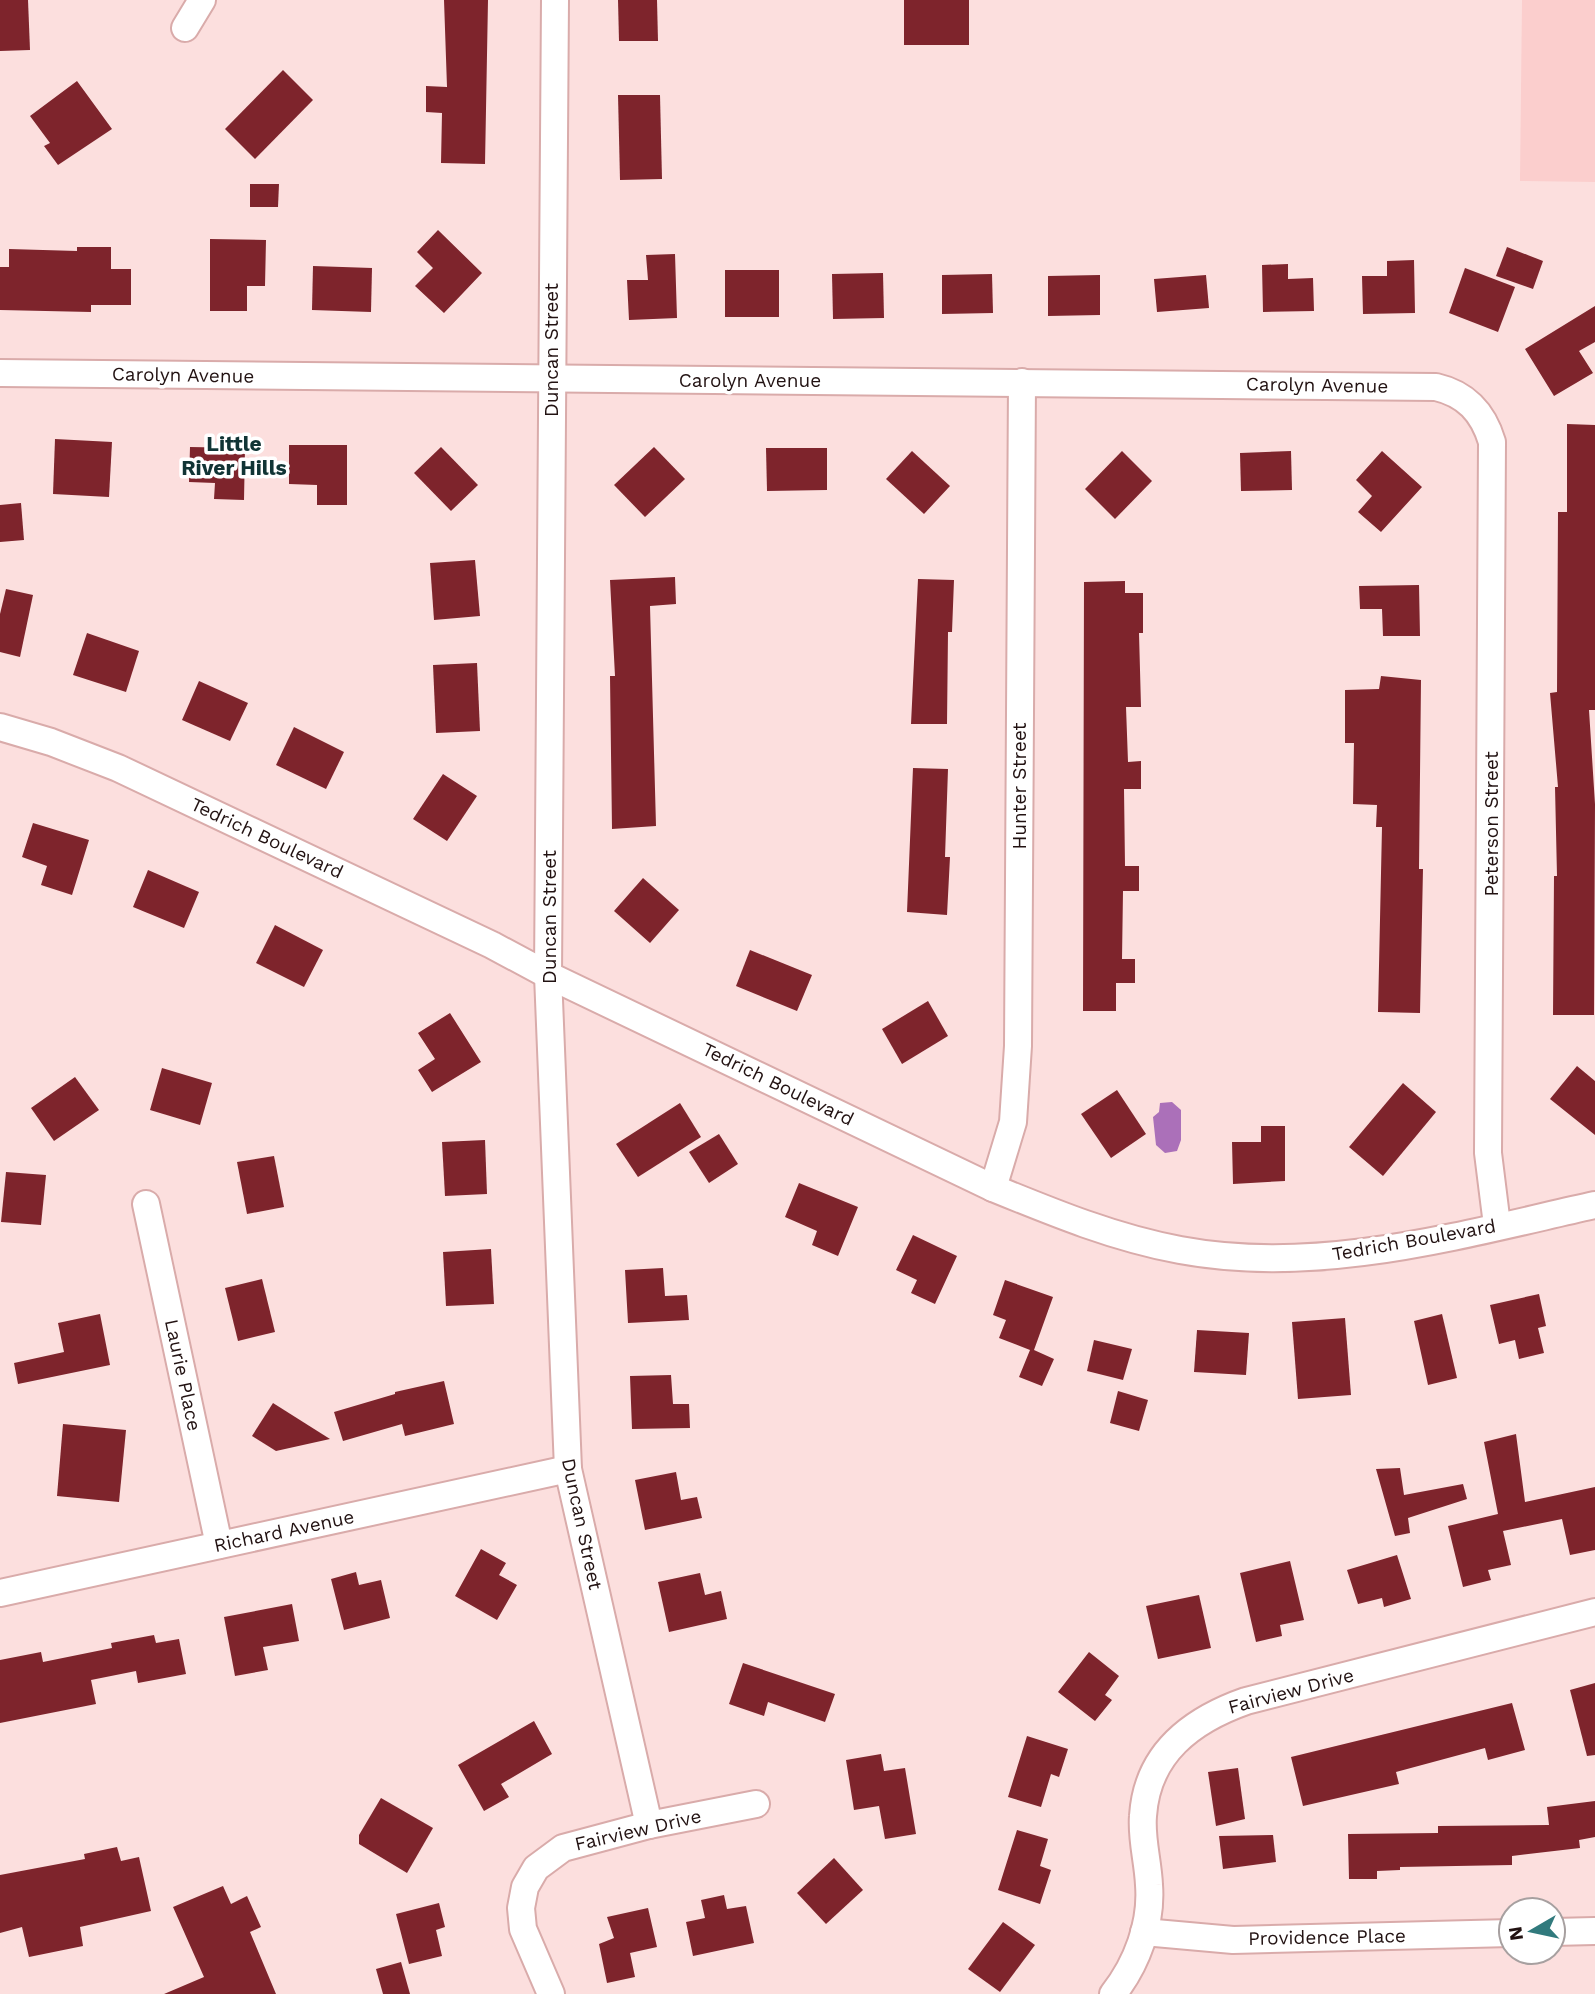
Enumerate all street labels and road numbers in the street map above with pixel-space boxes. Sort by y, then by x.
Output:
street label: Duncan Street [540,283,563,417]
street label: Carolyn Avenue [112,362,254,388]
street label: Carolyn Avenue [679,369,821,392]
street label: Carolyn Avenue [1246,372,1388,398]
street label: Hunter Street [1008,722,1031,850]
street label: Peterson Street [1480,751,1503,897]
street label: Tedrich Boulevard [187,793,347,883]
street label: Duncan Street [538,850,561,984]
street label: Tedrich Boulevard [698,1037,858,1131]
street label: Tedrich Boulevard [1330,1214,1498,1266]
street label: Laurie Place [160,1317,206,1433]
street label: Duncan Street [557,1456,607,1592]
street label: Richard Avenue [212,1505,356,1557]
street label: Fairview Drive [1226,1663,1356,1719]
street label: Fairview Drive [573,1804,703,1856]
street label: Providence Place [1248,1924,1406,1950]

